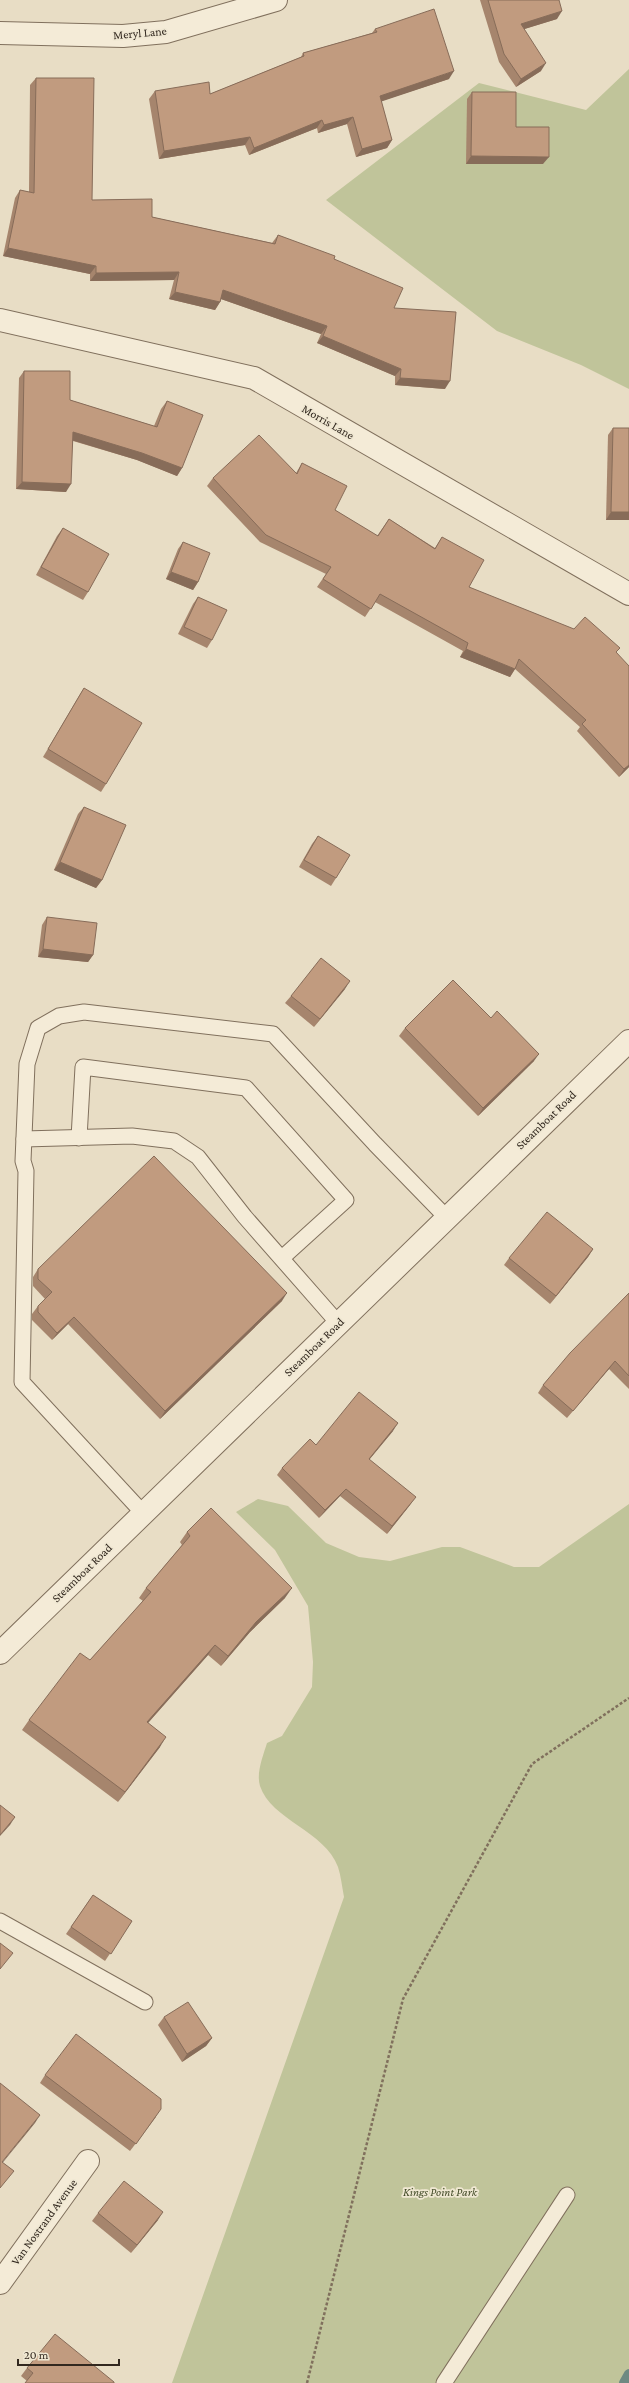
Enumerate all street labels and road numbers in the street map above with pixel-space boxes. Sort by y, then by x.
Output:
street label: Meryl Lane [113,24,167,42]
street label: Morris Lane [299,401,357,443]
street label: Steamboat Road [513,1087,579,1152]
street label: Steamboat Road [281,1314,347,1379]
street label: Steamboat Road [49,1540,115,1605]
street label: Van Nostrand Avenue [8,2176,80,2268]

